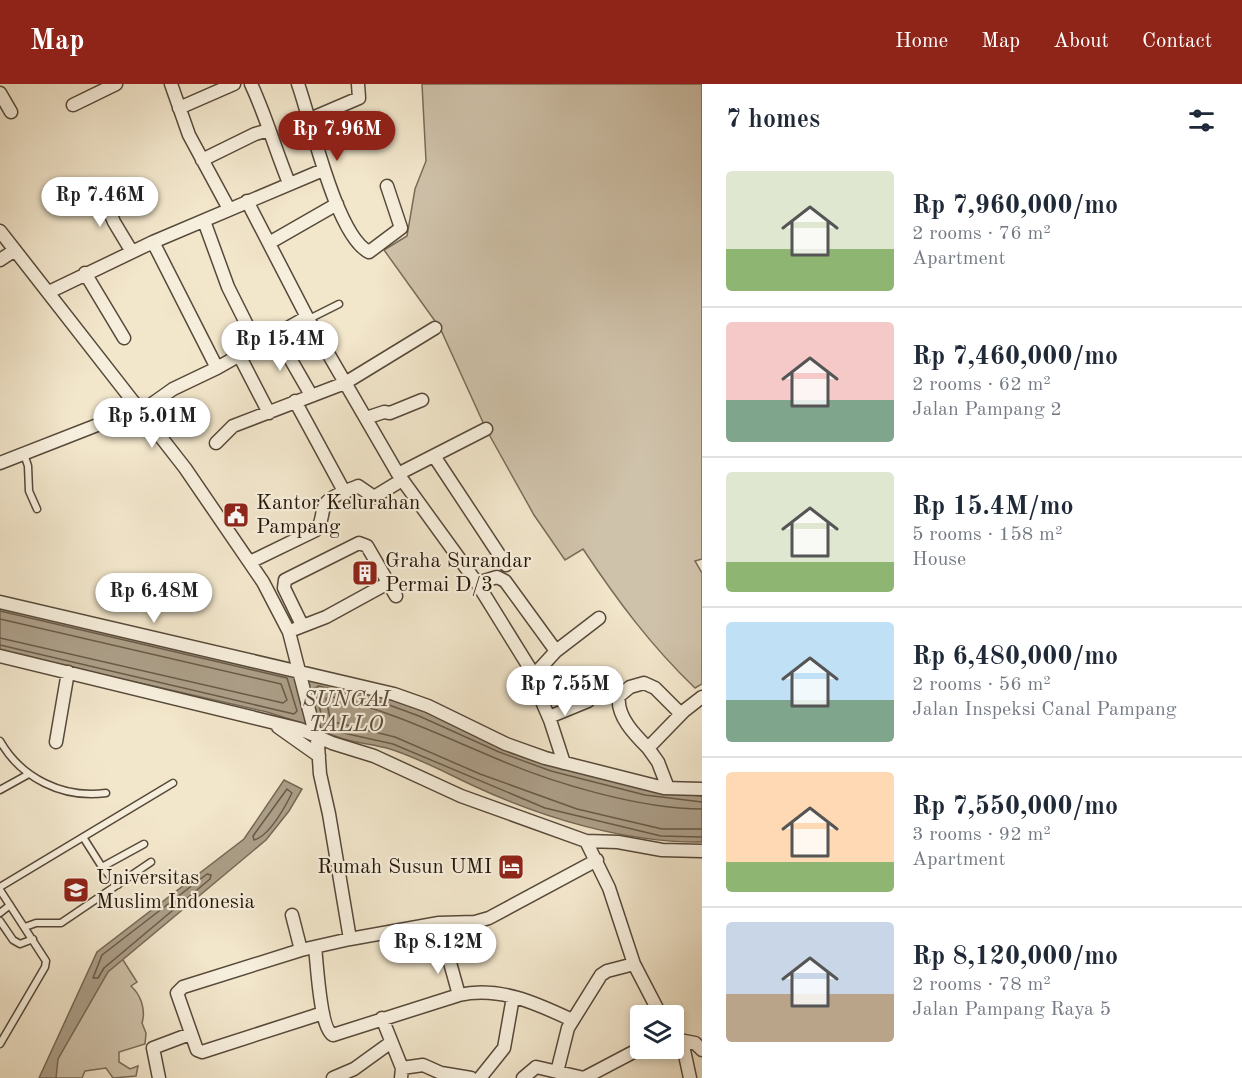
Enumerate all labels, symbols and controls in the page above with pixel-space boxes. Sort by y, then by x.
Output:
text: Map [30,28,84,56]
text: Home [895,31,948,52]
text: Map [981,31,1020,52]
text: About [1053,31,1109,52]
text: Contact [1142,31,1212,52]
icon: filters [1185,104,1218,137]
text: 7 homes [726,107,820,133]
pin: Rp 7.96M [275,111,399,162]
text: Rp 7.96M [292,120,382,140]
pin: Rp 7.46M [38,177,162,228]
text: Rp 7.46M [55,186,145,206]
text: Rp 7,960,000/mo [912,193,1118,219]
icon: home [774,195,846,267]
text: 2 rooms · 76 m² [912,224,1051,244]
text: Apartment [912,249,1006,269]
pin: Rp 15.4M [218,321,342,372]
text: Rp 15.4M [235,330,325,350]
text: Rp 7,460,000/mo [912,344,1118,370]
icon: home [774,346,846,418]
text: 2 rooms · 62 m² [912,375,1051,395]
pin: Rp 5.01M [90,398,214,449]
text: Jalan Pampang 2 [912,400,1062,420]
text: Rp 5.01M [107,407,197,427]
place label: Kantor Kelurahan Pampang [256,493,420,538]
text: Rp 15.4M/mo [912,494,1074,520]
icon: home [774,496,846,568]
public building icon: Kantor Kelurahan Pampang [221,500,251,530]
text: 5 rooms · 158 m² [912,525,1062,545]
text: House [912,550,966,570]
place label: Graha Surandar Permai D/3 [385,551,532,596]
building icon: Graha Surandar Permai D/3 [350,558,380,588]
pin: Rp 6.48M [92,573,216,624]
text: Rp 6.48M [109,582,199,602]
text: Rp 6,480,000/mo [912,644,1118,670]
icon: home [774,646,846,718]
pin: Rp 7.55M [503,666,627,717]
text: Rp 7.55M [520,675,610,695]
text: 2 rooms · 56 m² [912,675,1051,695]
water label: SUNGAI TALLO [302,689,392,736]
text: Jalan Inspeksi Canal Pampang [912,700,1177,720]
text: Rp 7,550,000/mo [912,794,1118,820]
icon: home [774,796,846,868]
text: 3 rooms · 92 m² [912,825,1051,845]
text: Apartment [912,850,1006,870]
hotel icon: Rumah Susun UMI [496,852,526,882]
place label: Rumah Susun UMI [317,857,492,878]
place label: Universitas Muslim Indonesia [96,868,255,913]
school or university icon: Universitas Muslim Indonesia [61,875,91,905]
pin: Rp 8.12M [376,924,500,975]
text: Rp 8.12M [393,933,483,953]
text: Rp 8,120,000/mo [912,944,1118,970]
icon: home [774,946,846,1018]
text: 2 rooms · 78 m² [912,975,1051,995]
text: Jalan Pampang Raya 5 [912,1000,1111,1020]
map controls [630,1005,684,1059]
button: layers [630,1005,684,1059]

